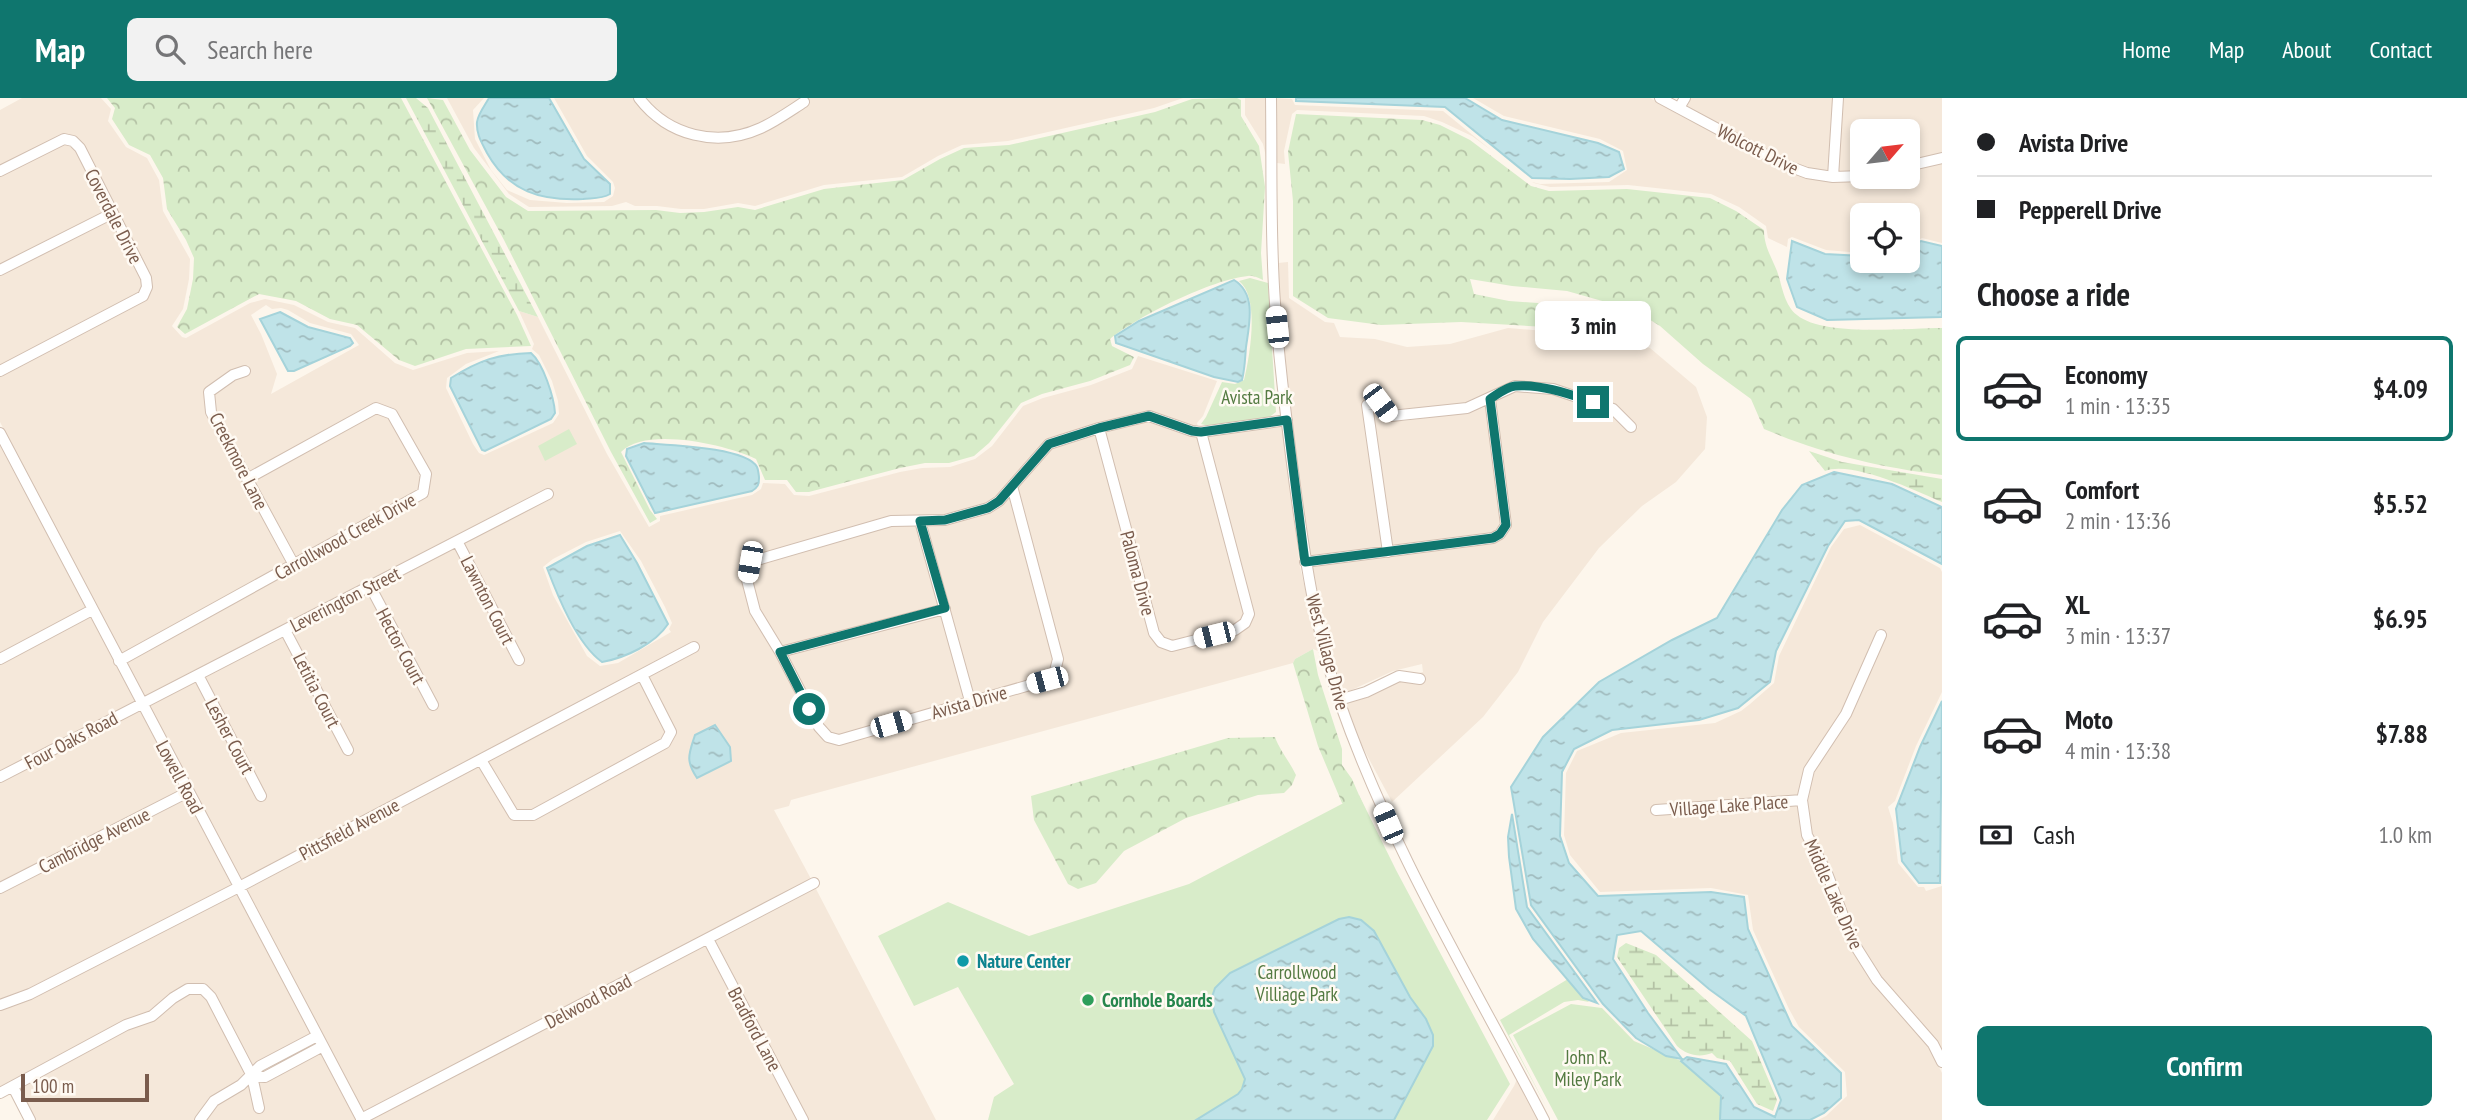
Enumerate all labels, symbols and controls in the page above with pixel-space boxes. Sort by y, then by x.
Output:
search box [127,18,617,81]
text: Map [35,28,85,71]
icon: search [151,30,189,68]
text: Search here [207,33,313,66]
text: Home [2122,34,2171,65]
text: Map [2209,34,2244,65]
text: About [2282,34,2331,65]
text: Contact [2369,34,2432,65]
street label: Wolcott Drive [1713,118,1803,180]
north arrow [1850,119,1920,189]
map controls [1850,119,1920,273]
text: Avista Drive [2019,126,2128,159]
street label: Coverdale Drive [80,165,148,268]
text: Pepperell Drive [2019,193,2162,226]
button: locate [1850,203,1920,273]
text: Choose a ride [1977,273,2130,315]
callout: 3 min [1535,300,1651,350]
car [1265,305,1290,349]
text: 3 min [1570,311,1616,340]
icon: car [1981,357,2044,420]
text: Economy [2065,358,2147,391]
text: $4.09 [2373,372,2428,405]
car [1359,380,1402,426]
park label: Avista Park [1221,385,1293,409]
route end [1577,386,1609,418]
text: 1 min · 13:35 [2065,391,2171,420]
street label: Creekmore Lane [204,408,274,514]
icon: car [1981,472,2044,535]
text: Comfort [2065,473,2139,506]
street label: Carrollwood Creek Drive [270,487,420,585]
text: $5.52 [2373,487,2428,520]
text: 2 min · 13:36 [2065,506,2171,535]
street label: Paloma Drive [1115,528,1161,618]
car [737,539,764,585]
street label: Lawnton Court [456,552,521,649]
street label: Leverington Street [286,561,405,637]
icon: car [1981,587,2044,650]
text: XL [2065,588,2090,621]
street label: West Village Drive [1301,591,1355,713]
text: $6.95 [2373,602,2428,635]
street label: Hector Court [371,604,431,689]
car [1192,620,1237,650]
text: 3 min · 13:37 [2065,621,2171,650]
street label: Letitia Court [288,649,346,732]
car [1024,664,1071,696]
street label: Avista Drive [928,680,1010,724]
route start [793,693,825,725]
street label: Lesher Court [200,694,260,779]
icon: car [1981,702,2044,765]
text: Moto [2065,703,2113,736]
street label: Four Oaks Road [20,706,122,774]
car [868,708,915,740]
text: $7.88 [2375,717,2428,750]
street label: Lowell Road [151,736,209,818]
text: 4 min · 13:38 [2065,736,2171,765]
street label: Village Lake Place [1668,789,1789,821]
street label: Pittsfield Avenue [295,793,403,865]
car [1371,800,1406,846]
street label: Cambridge Avenue [34,802,154,878]
icon: cash [1977,816,2015,854]
text: Cash [2033,818,2075,851]
text: 1.0 km [2378,820,2432,849]
street label: Middle Lake Drive [1799,835,1869,953]
place label: Nature Center [977,949,1071,973]
marker: Nature Center [955,953,971,969]
park label: Carrollwood Villiage Park [1255,960,1339,1006]
street label: Delwood Road [541,968,635,1034]
street label: Bradford Lane [723,983,787,1075]
place label: Cornhole Boards [1102,988,1213,1012]
marker: Cornhole Boards [1080,992,1096,1008]
button: Confirm [1977,1026,2432,1106]
park label: John R. Miley Park [1554,1045,1622,1091]
scale bar [21,1071,149,1103]
text: 100 m [32,1074,74,1098]

